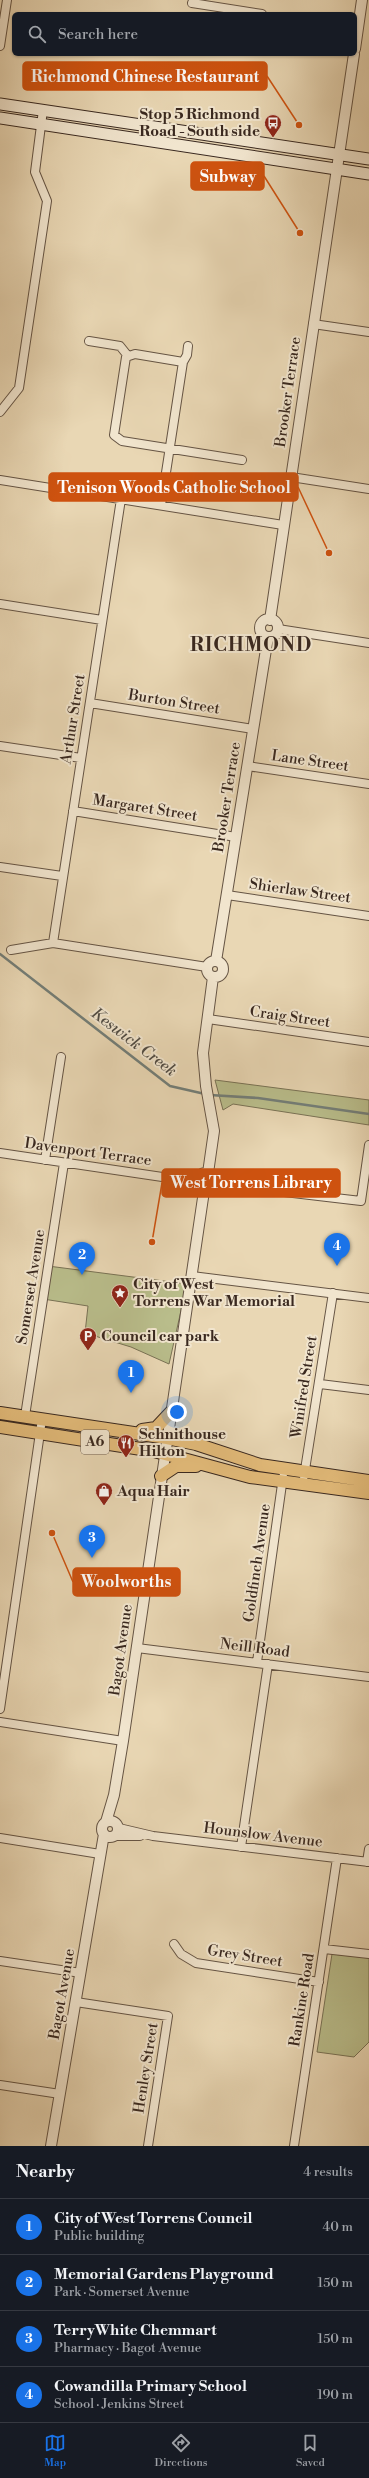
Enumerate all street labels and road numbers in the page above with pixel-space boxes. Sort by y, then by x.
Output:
street label: Brooker Terrace [271,336,305,449]
street label: Arthur Street [56,672,90,766]
street label: Burton Street [126,685,222,719]
street label: Brooker Terrace [209,741,245,854]
street label: Lane Street [270,746,351,776]
street label: Margaret Street [91,790,199,826]
street label: Shierlaw Street [248,874,353,908]
street label: Craig Street [249,1002,332,1032]
street label: Davenport Terrace [23,1134,153,1170]
street label: Somerset Avenue [13,1228,49,1346]
street label: Winifred Street [286,1334,322,1441]
road number: A6 [81,1430,109,1454]
street label: Goldfinch Avenue [239,1503,275,1623]
street label: Bagot Avenue [105,1603,137,1698]
street label: Neill Road [219,1634,291,1662]
street label: Hounslow Avenue [202,1818,324,1852]
street label: Grey Street [206,1941,285,1971]
street label: Bagot Avenue [44,1947,79,2042]
street label: Rankine Road [285,1951,319,2048]
street label: Henley Street [129,2021,163,2115]

